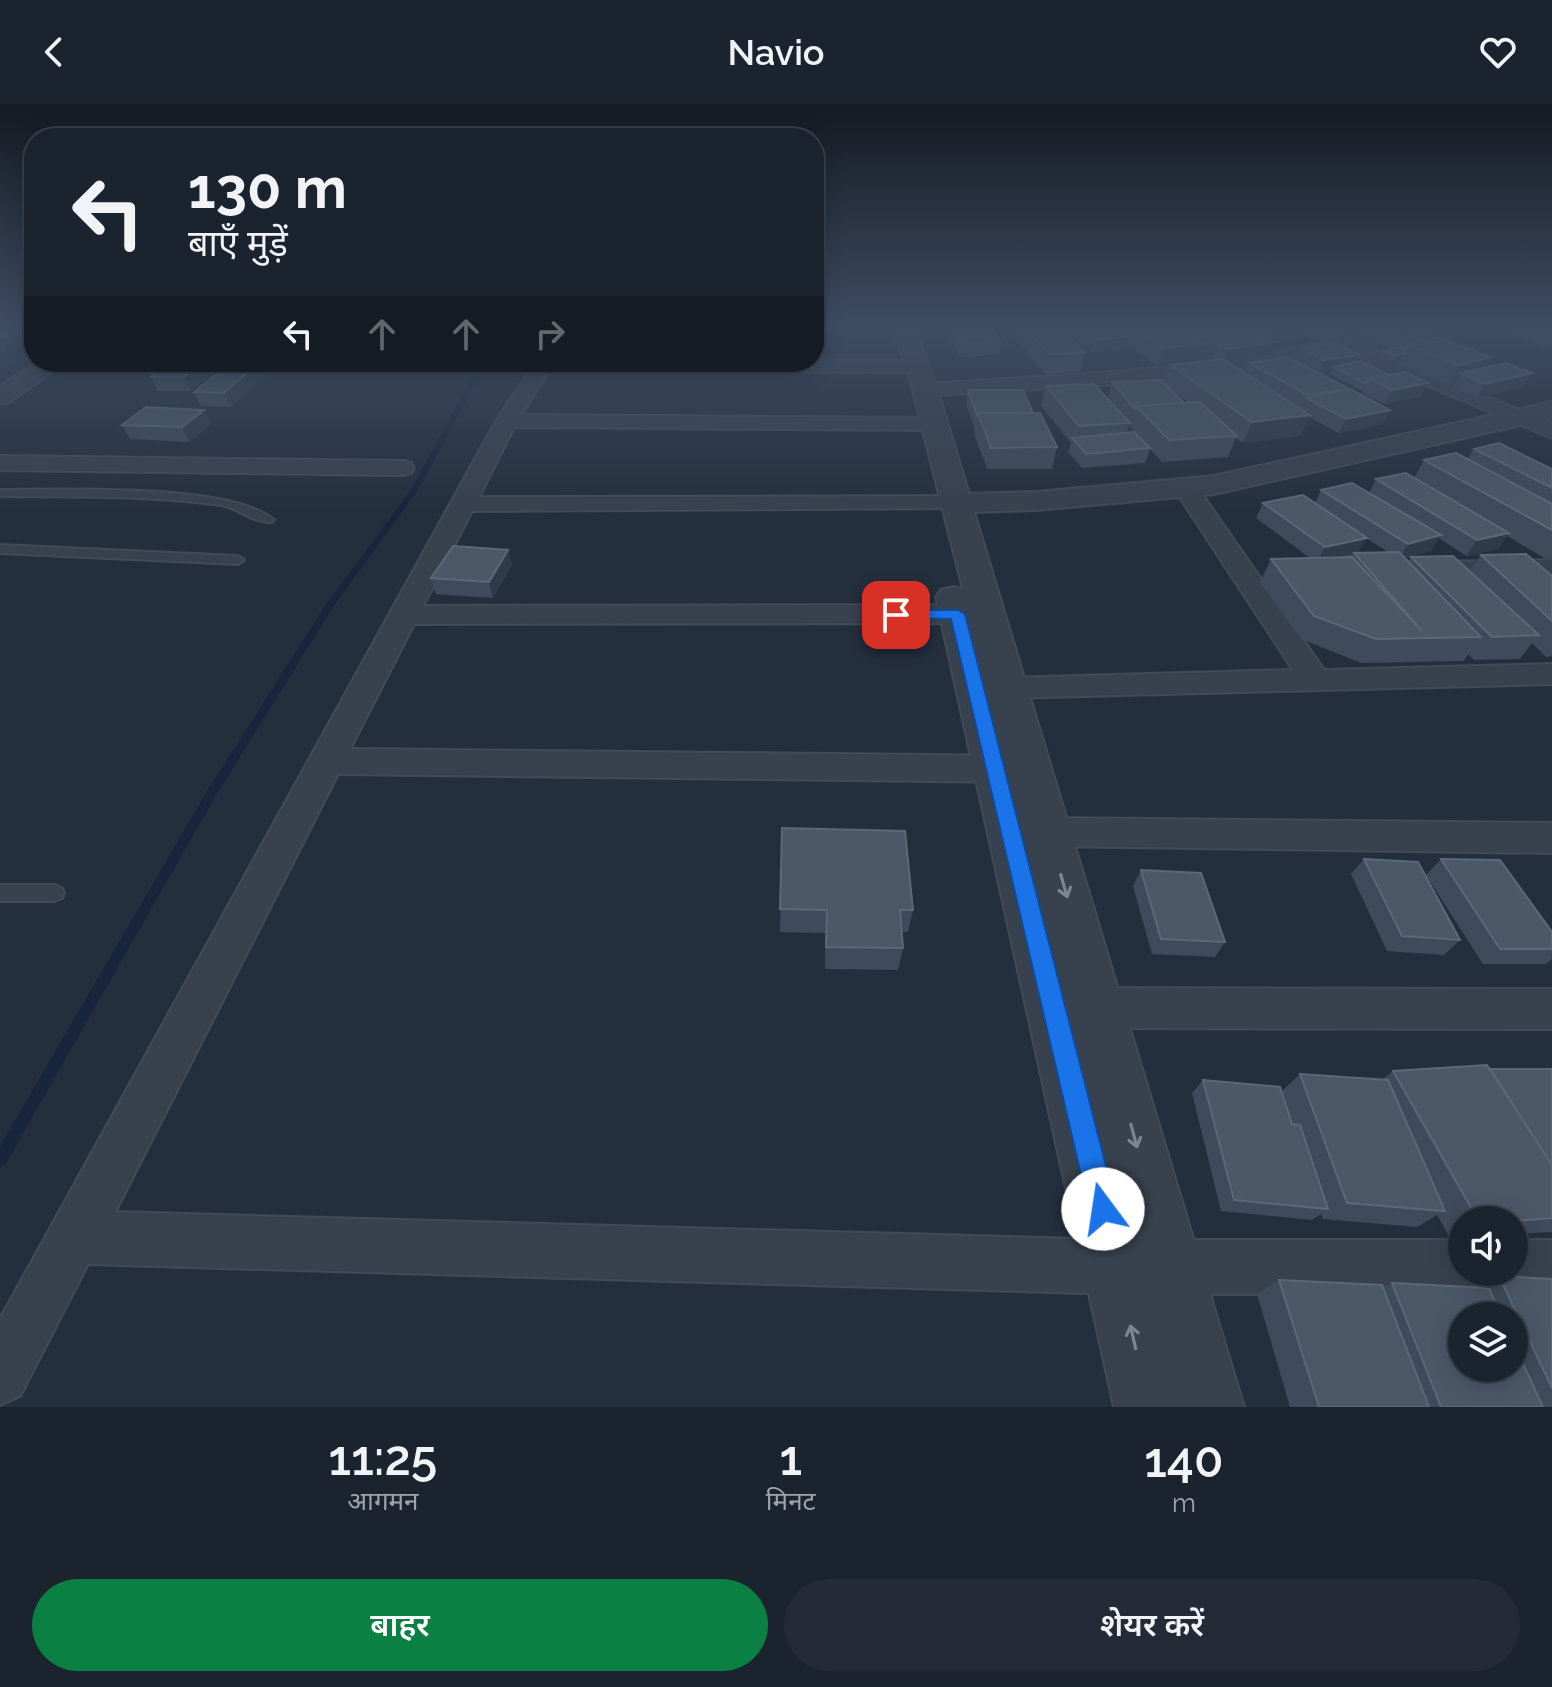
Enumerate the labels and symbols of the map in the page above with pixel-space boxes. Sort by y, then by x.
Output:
pin [862,581,930,649]
one-way arrow [1057,873,1072,899]
one-way arrow [1127,1123,1142,1149]
position arrow [1061,1167,1145,1251]
one-way arrow [1125,1325,1140,1351]

